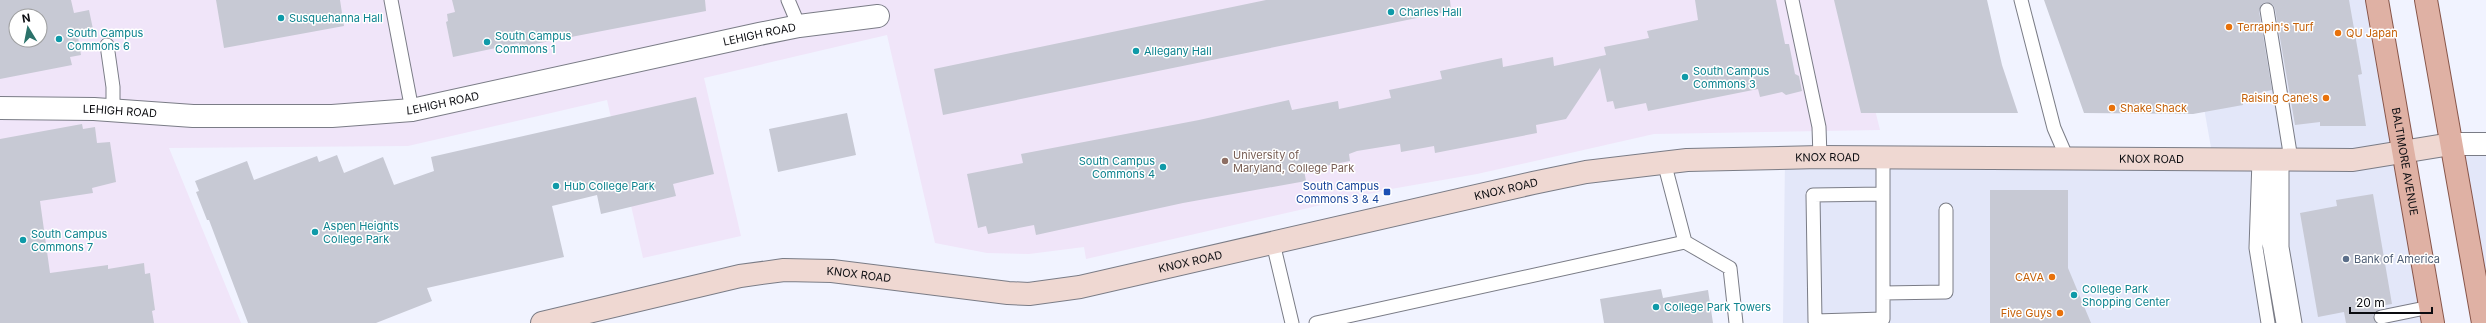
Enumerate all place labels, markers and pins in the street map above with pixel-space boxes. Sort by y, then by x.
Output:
place label: Charles Hall [1399,5,1462,19]
marker: Charles Hall [1386,7,1396,17]
place label: Susquehanna Hall [289,11,383,25]
marker: Susquehanna Hall [276,13,286,23]
place label: Terrapin's Turf [2237,20,2314,34]
marker: Terrapin's Turf [2224,22,2234,32]
place label: South Campus Commons 6 [67,26,143,53]
place label: QU Japan [2346,26,2398,40]
marker: QU Japan [2333,28,2343,38]
place label: South Campus Commons 1 [495,29,571,56]
marker: South Campus Commons 6 [54,34,64,44]
marker: South Campus Commons 1 [482,37,492,47]
place label: Allegany Hall [1144,44,1212,58]
marker: Allegany Hall [1131,46,1141,56]
place label: South Campus Commons 3 [1693,64,1769,91]
marker: South Campus Commons 3 [1680,72,1690,82]
place label: Raising Cane's [2241,91,2318,105]
marker: Raising Cane's [2321,93,2331,103]
place label: Shake Shack [2120,101,2187,115]
marker: Shake Shack [2107,103,2117,113]
place label: University of Maryland, College Park [1233,148,1354,175]
place label: South Campus Commons 4 [1079,154,1155,181]
marker: University of Maryland, College Park [1220,156,1230,166]
marker: South Campus Commons 4 [1158,162,1168,172]
place label: Hub College Park [564,179,655,193]
place label: South Campus Commons 3 & 4 [1296,179,1379,206]
marker: Hub College Park [551,181,561,191]
marker: South Campus Commons 3 & 4 [1382,187,1392,197]
place label: Aspen Heights College Park [323,219,399,246]
place label: South Campus Commons 7 [31,227,107,254]
marker: Aspen Heights College Park [310,227,320,237]
marker: South Campus Commons 7 [18,235,28,245]
place label: Bank of America [2354,252,2440,266]
marker: Bank of America [2341,254,2351,264]
place label: CAVA [2015,270,2044,284]
marker: CAVA [2047,272,2057,282]
place label: College Park Shopping Center [2082,282,2170,309]
marker: College Park Shopping Center [2069,290,2079,300]
place label: College Park Towers [1664,300,1771,314]
marker: College Park Towers [1651,302,1661,312]
place label: Five Guys [2001,306,2052,320]
marker: Five Guys [2055,308,2065,318]

